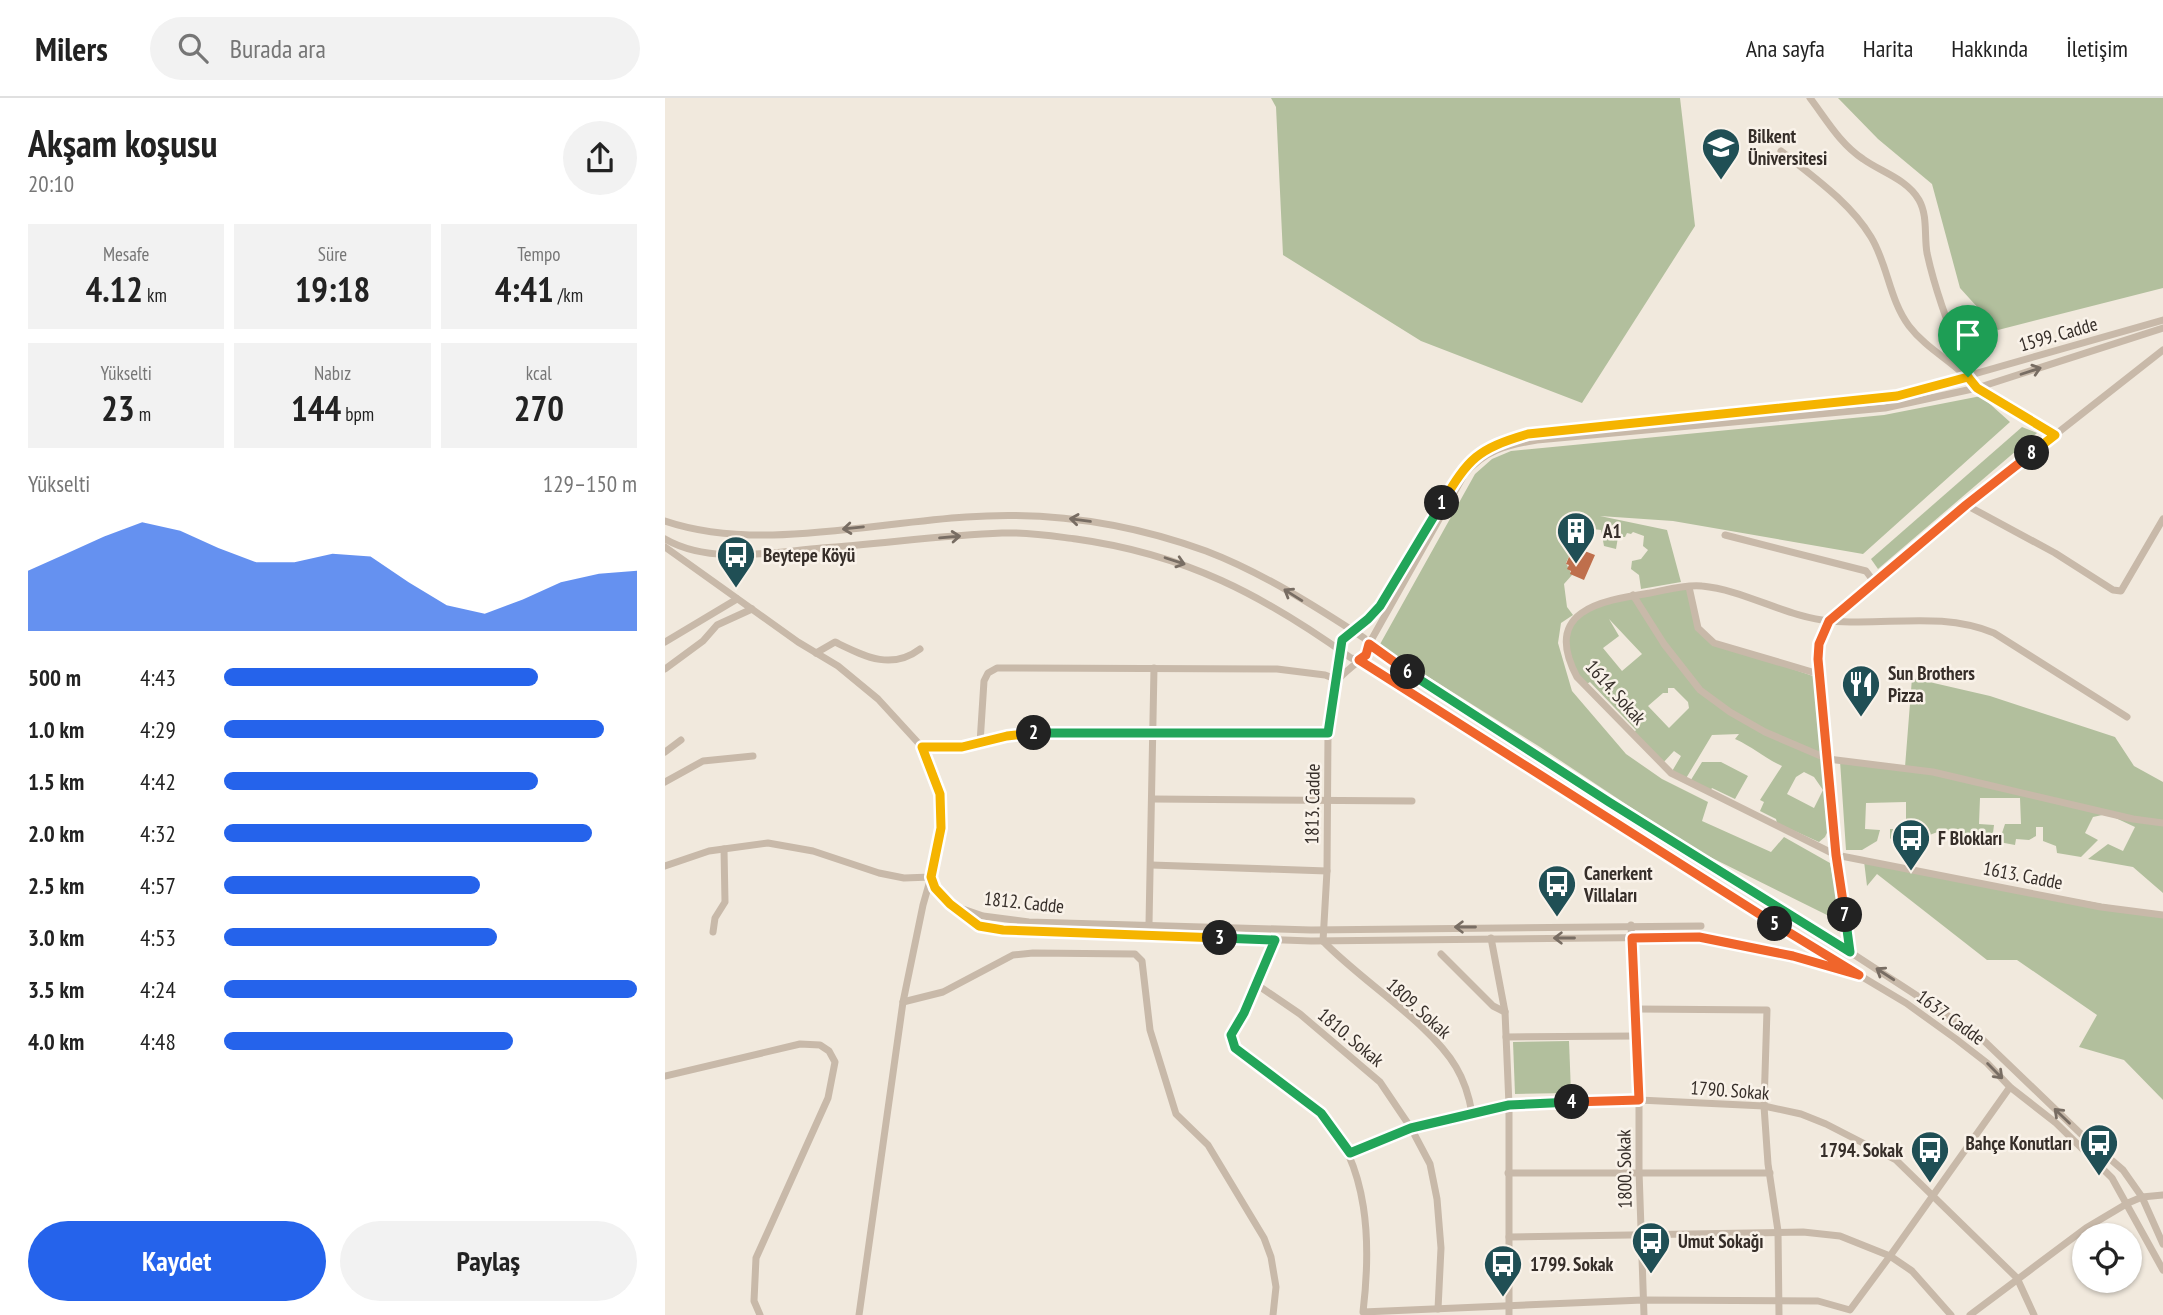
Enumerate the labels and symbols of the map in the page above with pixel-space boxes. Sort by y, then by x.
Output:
place label: Bilkent Üniversitesi [1748,124,1827,170]
school or university icon: Bilkent Üniversitesi [1700,126,1742,181]
pin [1938,305,1998,377]
street label: 1599. Cadde [2016,311,2100,357]
one-way arrow [2020,363,2042,376]
pin: 8 [2015,436,2049,470]
pin: 1 [1425,486,1459,520]
building icon: A1 [1555,510,1597,565]
one-way arrow [1069,513,1092,526]
place label: A1 [1602,519,1622,543]
one-way arrow [842,521,865,534]
one-way arrow [939,530,961,543]
bus stop icon: Beytepe Köyü [715,534,757,589]
place label: Beytepe Köyü [763,543,855,567]
one-way arrow [1163,556,1185,569]
one-way arrow [1283,588,1303,602]
pin: 6 [1391,654,1425,690]
street label: 1614. Sokak [1581,655,1652,730]
place label: Sun Brothers Pizza [1888,661,1975,707]
restaurant icon: Sun Brothers Pizza [1840,663,1882,718]
pin: 2 [1017,716,1051,750]
street label: 1813. Cadde [1299,763,1325,845]
bus stop icon: F Blokları [1890,817,1932,872]
place label: F Blokları [1938,826,2002,850]
street label: 1613. Cadde [1981,856,2065,895]
place label: Canerkent Villaları [1583,861,1653,907]
bus stop icon: Canerkent Villaları [1536,863,1578,918]
street label: 1812. Cadde [983,886,1066,918]
pin: 7 [1827,898,1863,932]
pin: 5 [1757,906,1793,942]
pin: 3 [1203,920,1237,956]
one-way arrow [1454,920,1477,934]
one-way arrow [1552,931,1575,945]
one-way arrow [1876,967,1895,982]
street label: 1809. Sokak [1382,973,1457,1044]
street label: 1637. Cadde [1912,984,1990,1050]
street label: 1810. Sokak [1313,1002,1389,1072]
one-way arrow [1986,1063,2003,1080]
street label: 1790. Sokak [1690,1075,1771,1105]
pin: 4 [1555,1084,1590,1119]
one-way arrow [2054,1107,2071,1124]
bus stop icon: Bahçe Konutları [2078,1122,2120,1177]
street label: 1800. Sokak [1611,1129,1637,1209]
bus stop icon: 1794. Sokak [1909,1129,1951,1184]
place label: Bahçe Konutları [1965,1131,2072,1155]
place label: 1794. Sokak [1820,1138,1903,1162]
bus stop icon: Umut Sokağı [1630,1220,1672,1275]
place label: Umut Sokağı [1678,1229,1763,1253]
bus stop icon: 1799. Sokak [1482,1243,1524,1298]
place label: 1799. Sokak [1530,1252,1614,1276]

